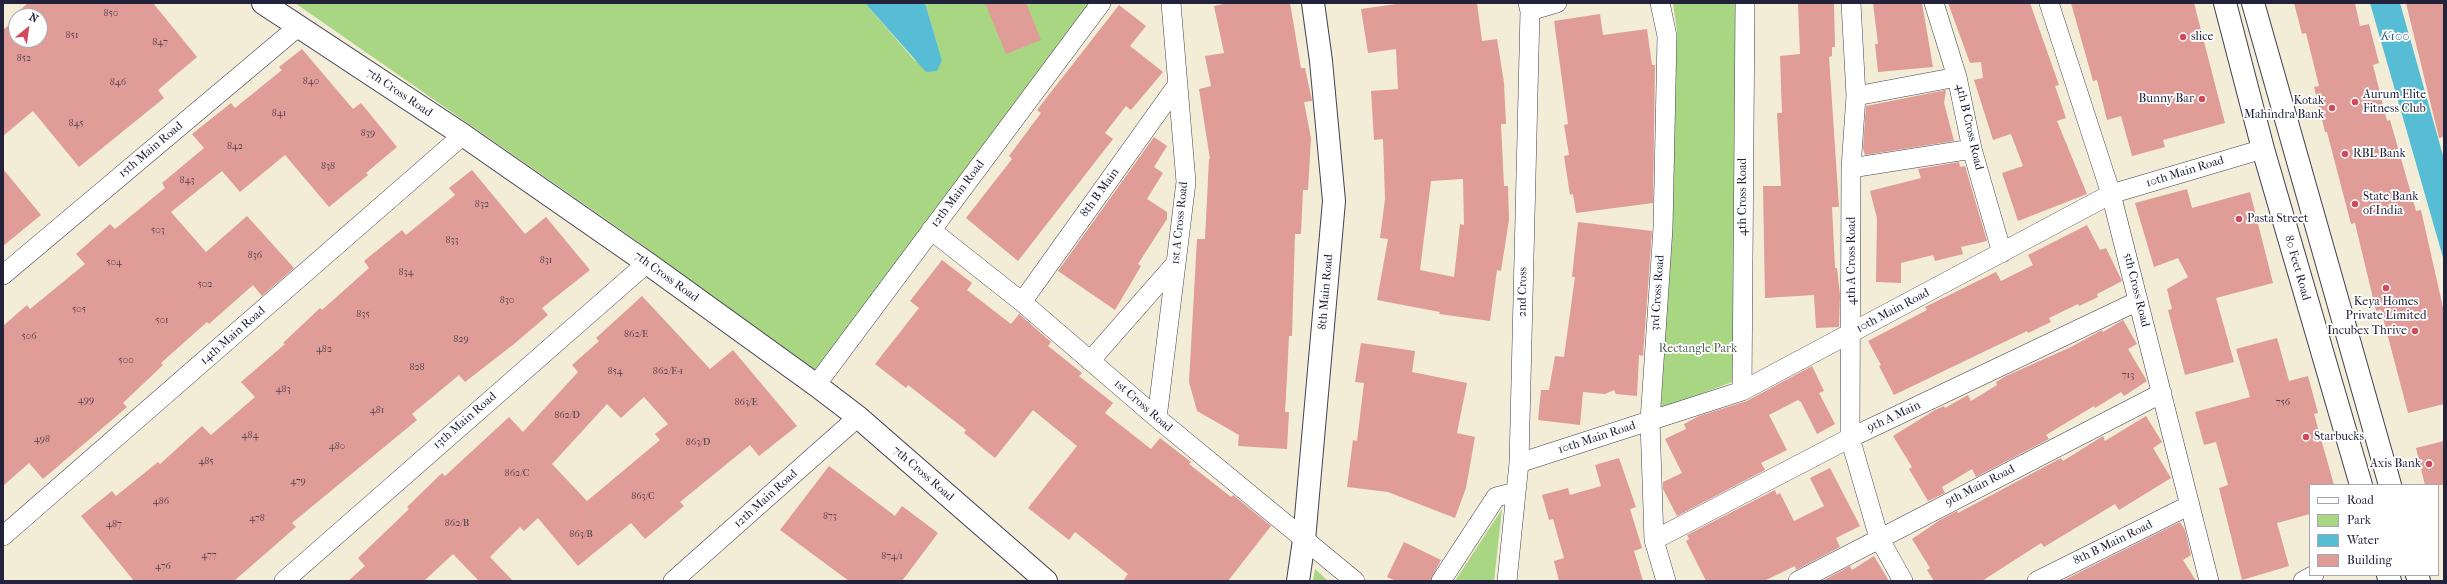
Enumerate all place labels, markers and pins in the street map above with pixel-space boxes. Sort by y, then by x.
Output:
place label: slice [2191,30,2213,44]
marker: slice [2178,32,2188,42]
place label: Aurum Elite Fitness Club [2363,88,2426,116]
place label: Bunny Bar [2138,92,2194,106]
marker: Bunny Bar [2197,94,2207,104]
place label: Kotak Mahindra Bank [2244,94,2324,122]
marker: Aurum Elite Fitness Club [2350,97,2360,107]
marker: Kotak Mahindra Bank [2327,103,2337,113]
place label: RBL Bank [2353,147,2406,161]
marker: RBL Bank [2340,149,2350,159]
place label: State Bank of India [2363,190,2418,218]
marker: State Bank of India [2350,199,2360,209]
place label: Pasta Street [2247,212,2308,226]
marker: Pasta Street [2234,214,2244,224]
marker: Keya Homes Private Limited [2381,283,2391,293]
place label: Keya Homes Private Limited [2346,295,2426,323]
place label: Incubex Thrive [2327,324,2407,338]
marker: Incubex Thrive [2410,326,2420,336]
place label: Starbucks [2314,430,2364,444]
marker: Starbucks [2301,432,2311,442]
place label: Axis Bank [2370,457,2421,471]
marker: Axis Bank [2424,459,2434,469]

